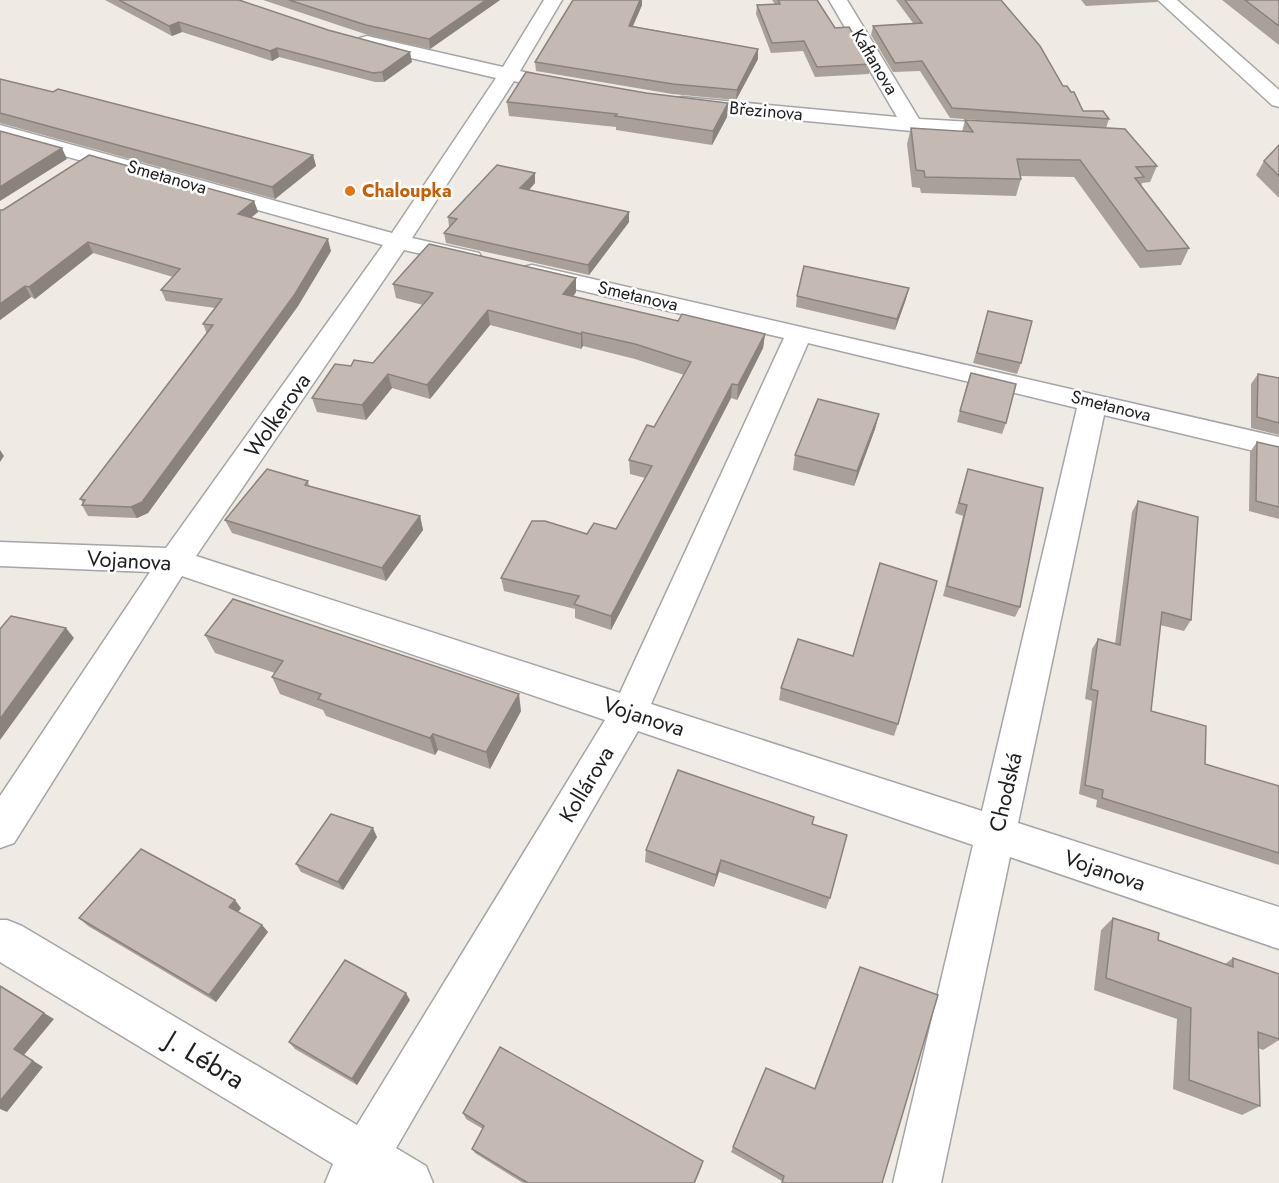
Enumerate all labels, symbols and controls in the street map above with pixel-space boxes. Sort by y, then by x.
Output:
street label: Kaftanova [845,24,905,100]
street label: Březinova [728,95,804,127]
street label: Smetanova [124,153,210,201]
place label: Chaloupka [362,178,452,204]
marker: Chaloupka [343,184,357,198]
street label: Smetanova [595,274,681,318]
street label: Wolkerova [236,366,318,464]
street label: Smetanova [1068,383,1154,429]
street label: Vojanova [86,542,172,578]
street label: Vojanova [599,688,689,744]
street label: Kollárova [551,740,621,828]
street label: Chodská [980,749,1030,835]
street label: Vojanova [1060,841,1150,899]
street label: J. Lébra [156,1019,252,1099]

